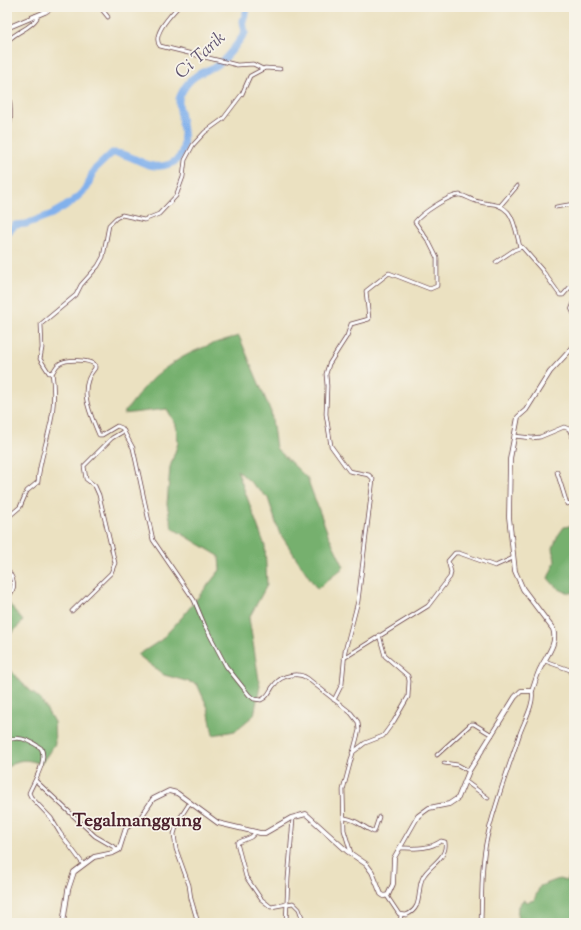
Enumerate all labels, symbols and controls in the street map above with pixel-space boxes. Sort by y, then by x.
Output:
water label: Ci Tarik [170,26,232,86]
district label: Tegalmanggung [72,808,202,835]

